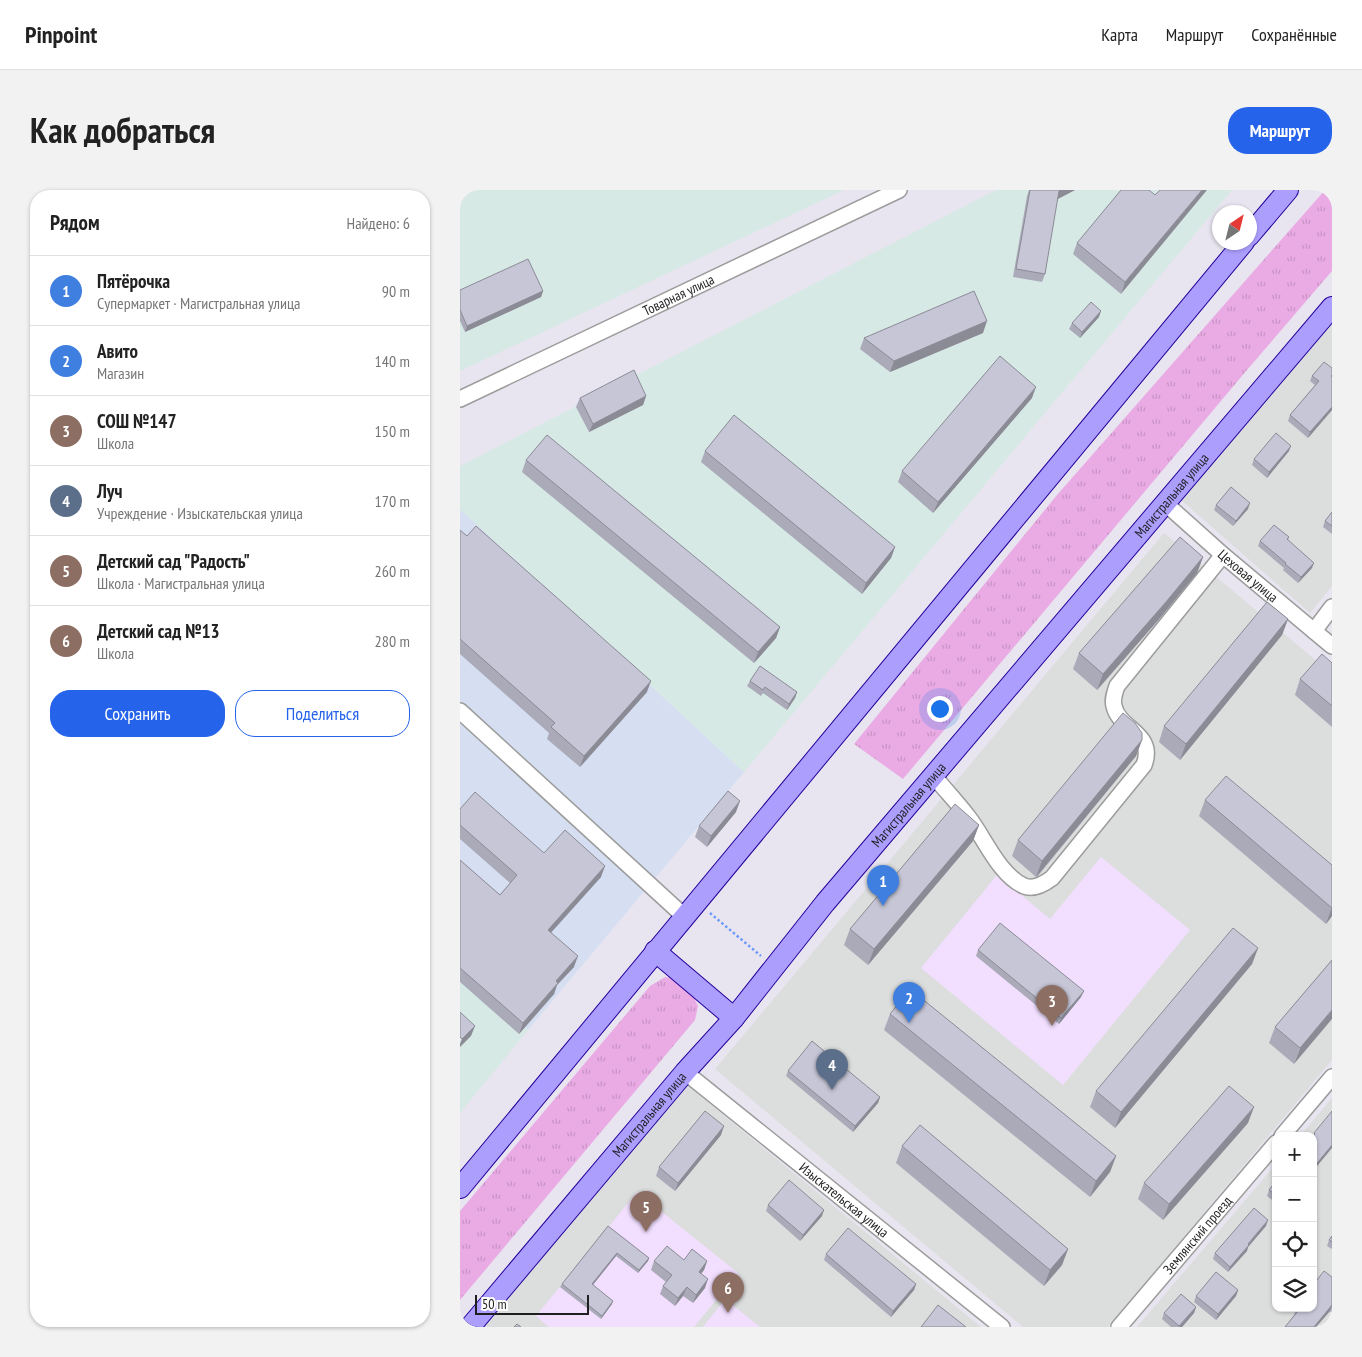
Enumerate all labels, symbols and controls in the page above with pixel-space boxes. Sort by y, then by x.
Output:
text: Pinpoint [25,19,97,50]
text: Карта [1101,23,1138,46]
text: Маршрут [1166,23,1223,46]
text: Сохранённые [1251,23,1337,46]
text: Как добраться [30,107,215,153]
button: Маршрут [1228,107,1332,154]
north arrow [1212,205,1257,250]
text: Рядом [50,209,100,236]
text: Найдено: 6 [347,213,410,233]
text: Пятёрочка [97,269,170,293]
street label: Товарная улица [640,270,717,320]
text: 1 [62,281,70,301]
text: 90 m [382,281,410,301]
text: Супермаркет · Магистральная улица [97,293,301,313]
text: Авито [97,339,138,363]
text: 2 [62,351,70,371]
text: 140 m [375,351,410,371]
text: Магазин [97,363,144,383]
text: СОШ №147 [97,409,177,433]
text: 3 [62,421,70,441]
text: 150 m [375,421,410,441]
text: Школа [97,433,134,453]
street label: Магистральная улица [1130,450,1213,542]
text: Луч [97,479,122,503]
text: 4 [62,491,70,511]
text: 170 m [375,491,410,511]
text: Учреждение · Изыскательская улица [97,503,303,523]
street label: Цеховая улица [1214,546,1282,606]
text: Детский сад "Радость" [97,549,250,573]
text: 5 [62,561,70,581]
text: 260 m [375,561,410,581]
text: Школа · Магистральная улица [97,573,265,593]
text: Детский сад №13 [97,619,220,643]
text: 6 [62,631,70,651]
text: 280 m [375,631,410,651]
text: Школа [97,643,134,663]
button: Сохранить [50,690,225,737]
button: Поделиться [235,690,410,737]
your location [927,696,953,722]
street label: Магистральная улица [867,759,950,851]
pin: 1 [867,865,899,906]
pin: 2 [893,982,925,1023]
pin: 3 [1036,985,1068,1026]
pin: 4 [816,1049,848,1090]
street label: Магистральная улица [608,1068,690,1161]
map controls [1272,1132,1317,1312]
button: + [1272,1132,1317,1177]
street label: Изыскательская улица [795,1158,892,1241]
button: − [1272,1177,1317,1222]
pin: 5 [630,1191,662,1232]
street label: Землянский проезд [1159,1192,1236,1278]
button: locate [1272,1222,1317,1267]
button: layers [1272,1267,1317,1312]
pin: 6 [712,1272,744,1313]
scale bar [475,1292,589,1315]
text: 50 m [482,1295,507,1313]

